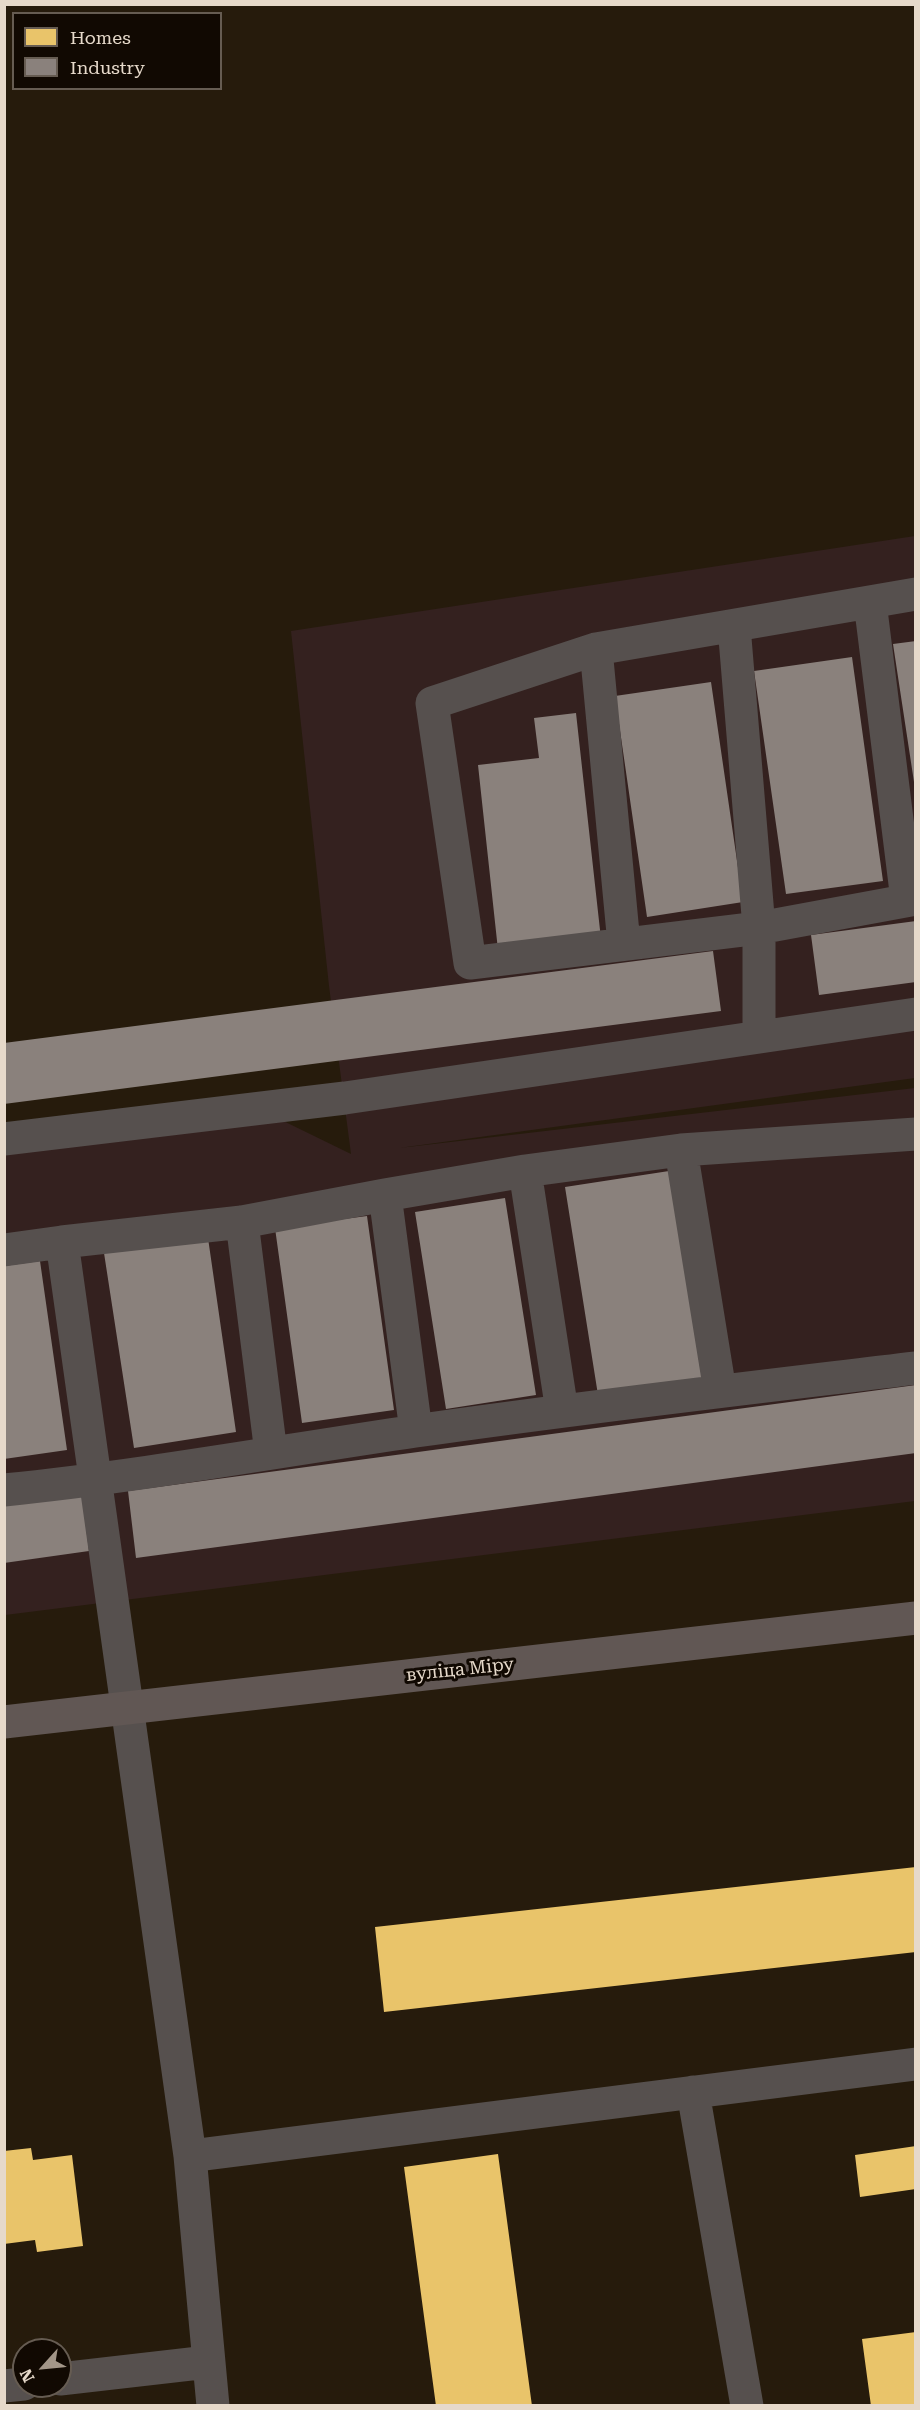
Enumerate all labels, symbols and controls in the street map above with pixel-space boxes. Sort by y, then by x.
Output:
legend [12,12,222,90]
text: Homes [70,27,131,48]
text: Industry [70,57,145,78]
street label: вуліца Міру [405,1654,515,1686]
north arrow [12,2338,72,2398]
text: N [16,2366,39,2385]

